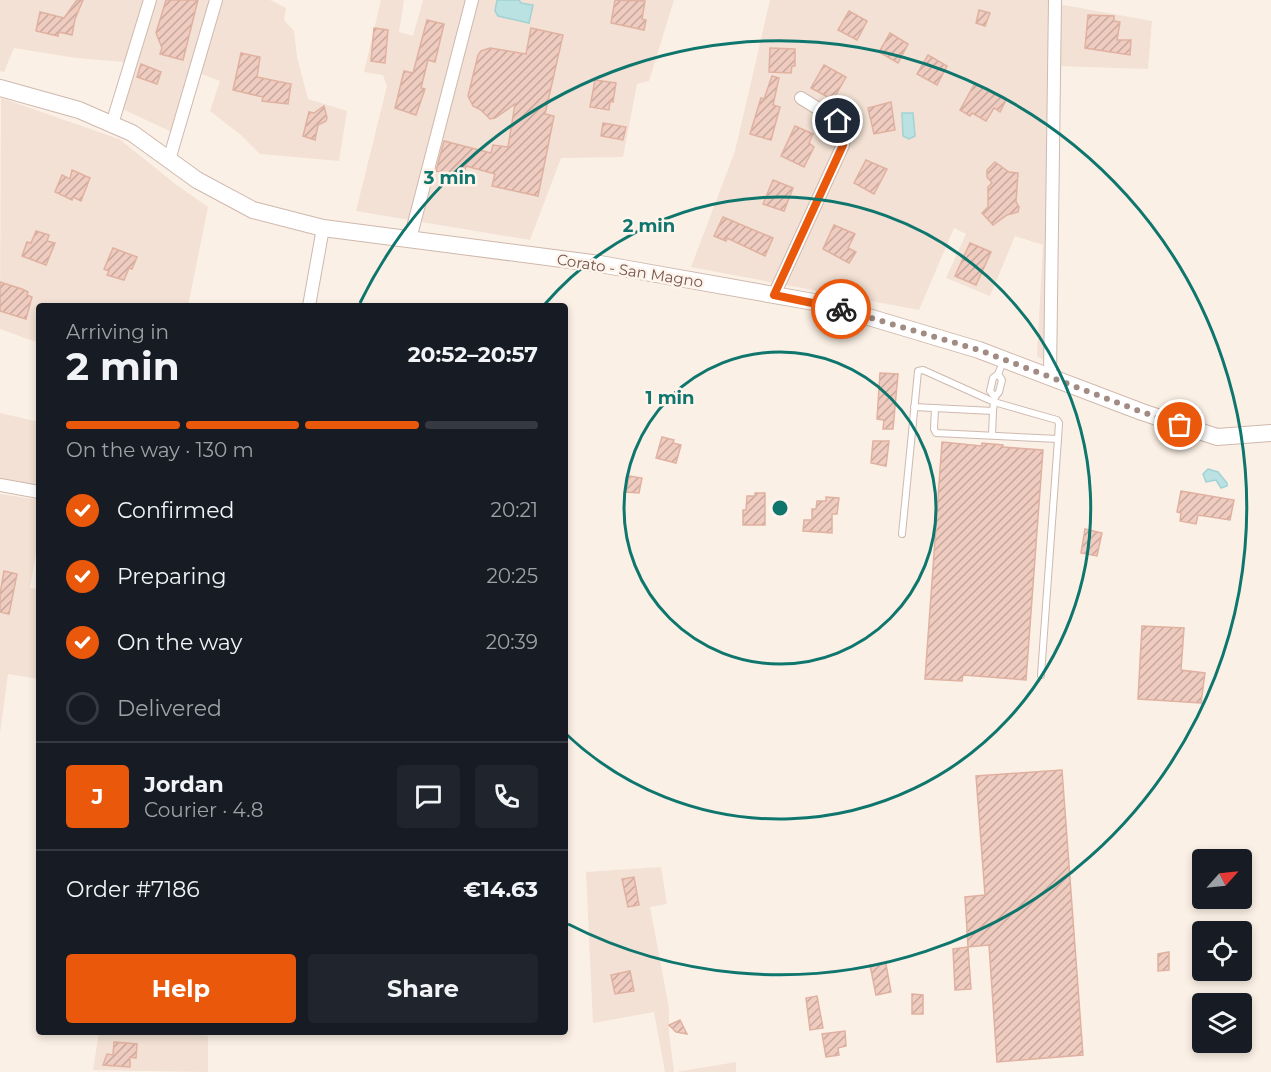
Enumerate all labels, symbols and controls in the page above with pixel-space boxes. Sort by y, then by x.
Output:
pin [812,95,863,146]
icon: home [821,104,854,137]
text: 3 min [423,167,476,189]
text: 2 min [623,215,675,237]
street label: Corato - San Magno [556,250,705,291]
courier [811,279,871,339]
icon: bike [825,293,858,326]
text: Arriving in [66,320,169,344]
text: 20:52–20:57 [408,341,538,368]
text: 2 min [66,342,180,390]
text: 1 min [646,387,694,409]
pin [1154,399,1205,450]
icon: bag [1163,408,1196,441]
text: On the way · 130 m [66,438,254,462]
icon: check [66,494,99,527]
text: Confirmed [117,497,234,524]
text: 20:21 [491,498,538,522]
centre of rings [770,498,790,518]
icon: check [66,560,99,593]
text: Preparing [117,563,226,590]
text: 20:25 [487,564,538,588]
icon: check [66,626,99,659]
text: On the way [117,629,242,656]
text: 20:39 [486,630,538,654]
text: Delivered [117,695,222,722]
button: chat [397,765,460,828]
button: phone [475,765,538,828]
text: Jordan [144,771,224,798]
text: J [92,783,103,810]
text: Courier · 4.8 [144,798,263,822]
north arrow [1192,849,1252,909]
map controls [1192,849,1252,1053]
text: Order #7186 [66,876,200,903]
text: €14.63 [463,876,538,903]
button: locate [1192,921,1252,981]
button: Help [66,954,296,1023]
button: Share [308,954,538,1023]
button: layers [1192,993,1252,1053]

